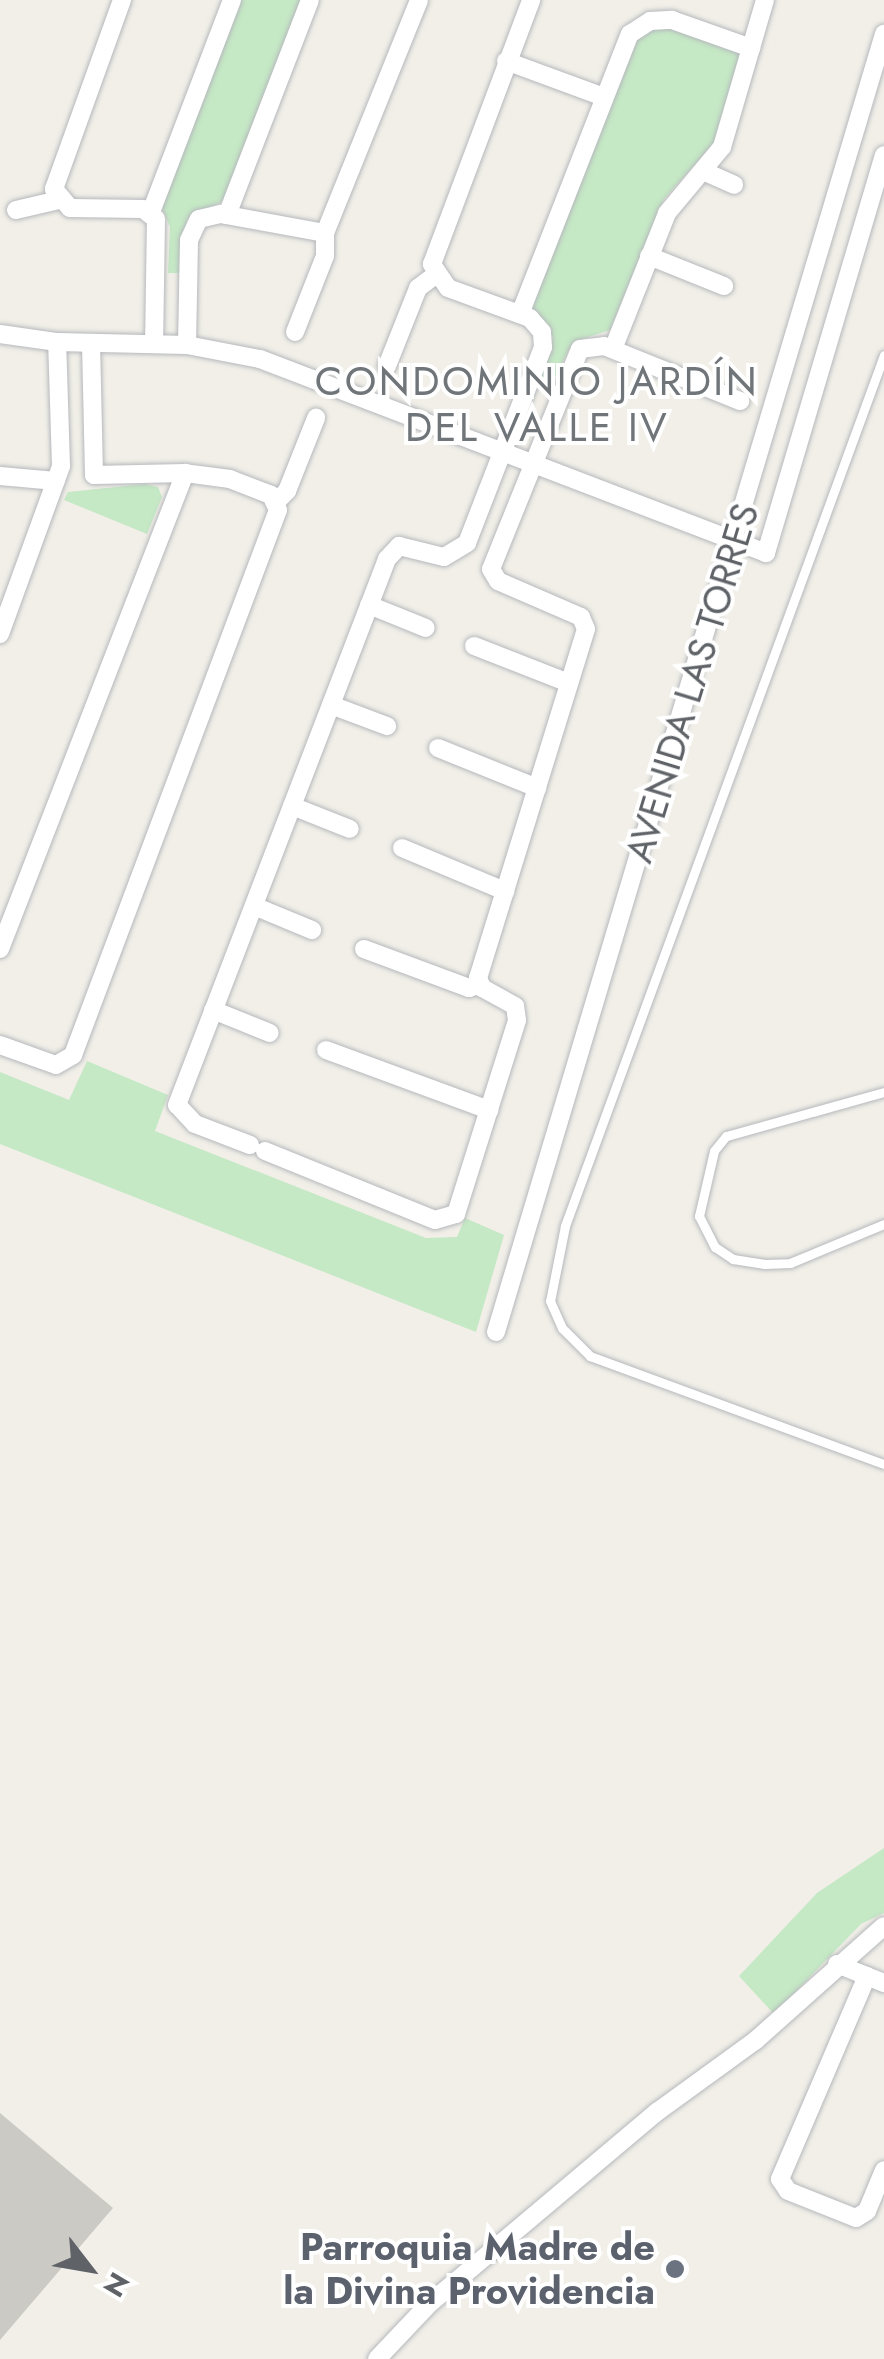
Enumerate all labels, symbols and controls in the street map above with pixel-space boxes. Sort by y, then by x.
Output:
district label: CONDOMINIO JARDÍN DEL VALLE IV [315,357,759,451]
street label: AVENIDA LAS TORRES [616,498,768,868]
north arrow [40,2219,140,2319]
place label: Parroquia Madre de la Divina Providencia [283,2224,655,2314]
marker: Parroquia Madre de la Divina Providencia [664,2258,686,2280]
text: N [93,2265,139,2305]

